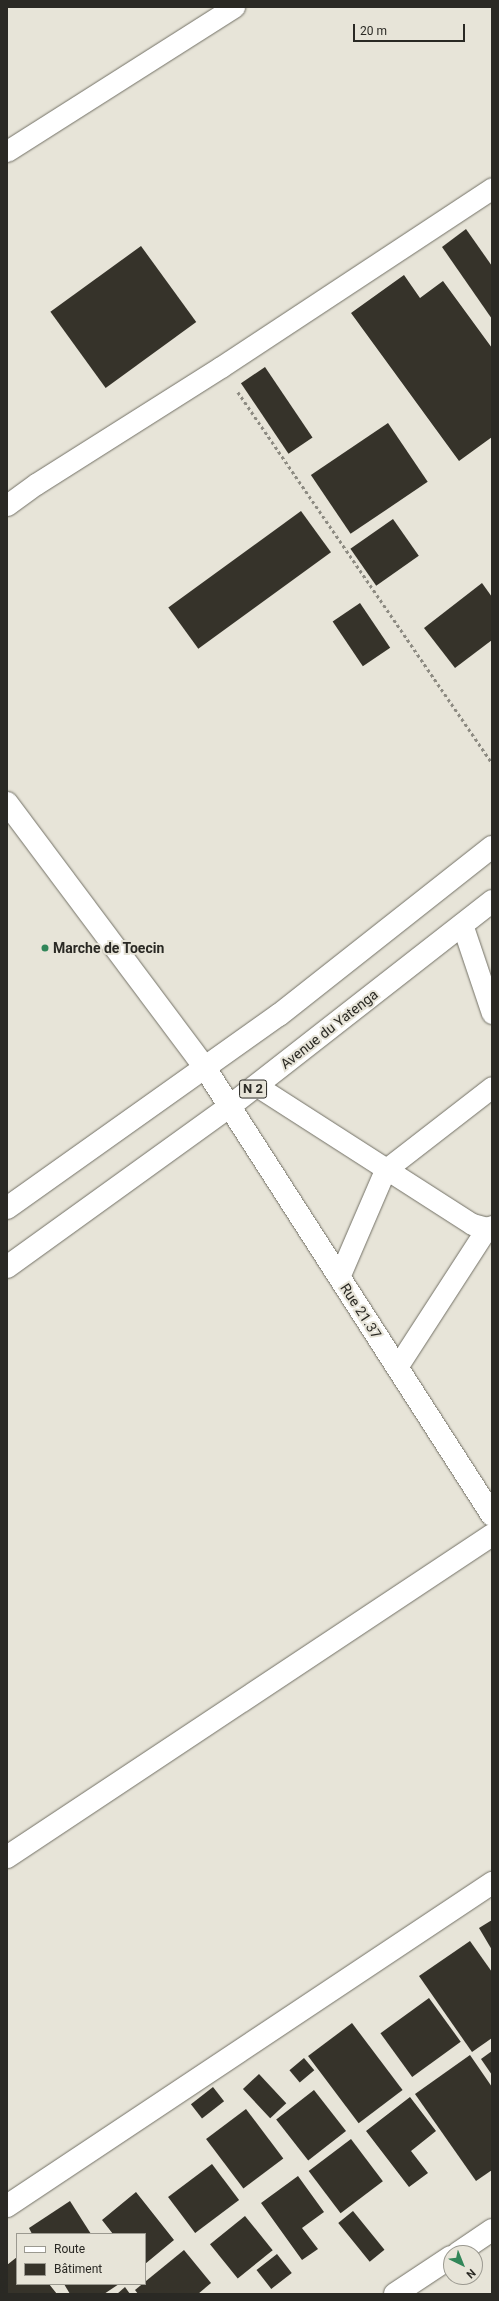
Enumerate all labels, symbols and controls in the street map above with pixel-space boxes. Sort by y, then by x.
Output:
scale bar [355,16,467,42]
text: 20 m [360,24,387,38]
place label: Marche de Toecin [53,940,165,956]
marker: Marche de Toecin [40,943,50,953]
street label: Avenue du Yatenga [277,986,381,1072]
road number: N 2 [239,1078,267,1100]
street label: Rue 21.37 [337,1280,385,1342]
legend [16,2233,146,2285]
text: Route [54,2242,85,2256]
north arrow [443,2245,483,2285]
text: Bâtiment [54,2262,102,2276]
text: N [464,2266,478,2281]

